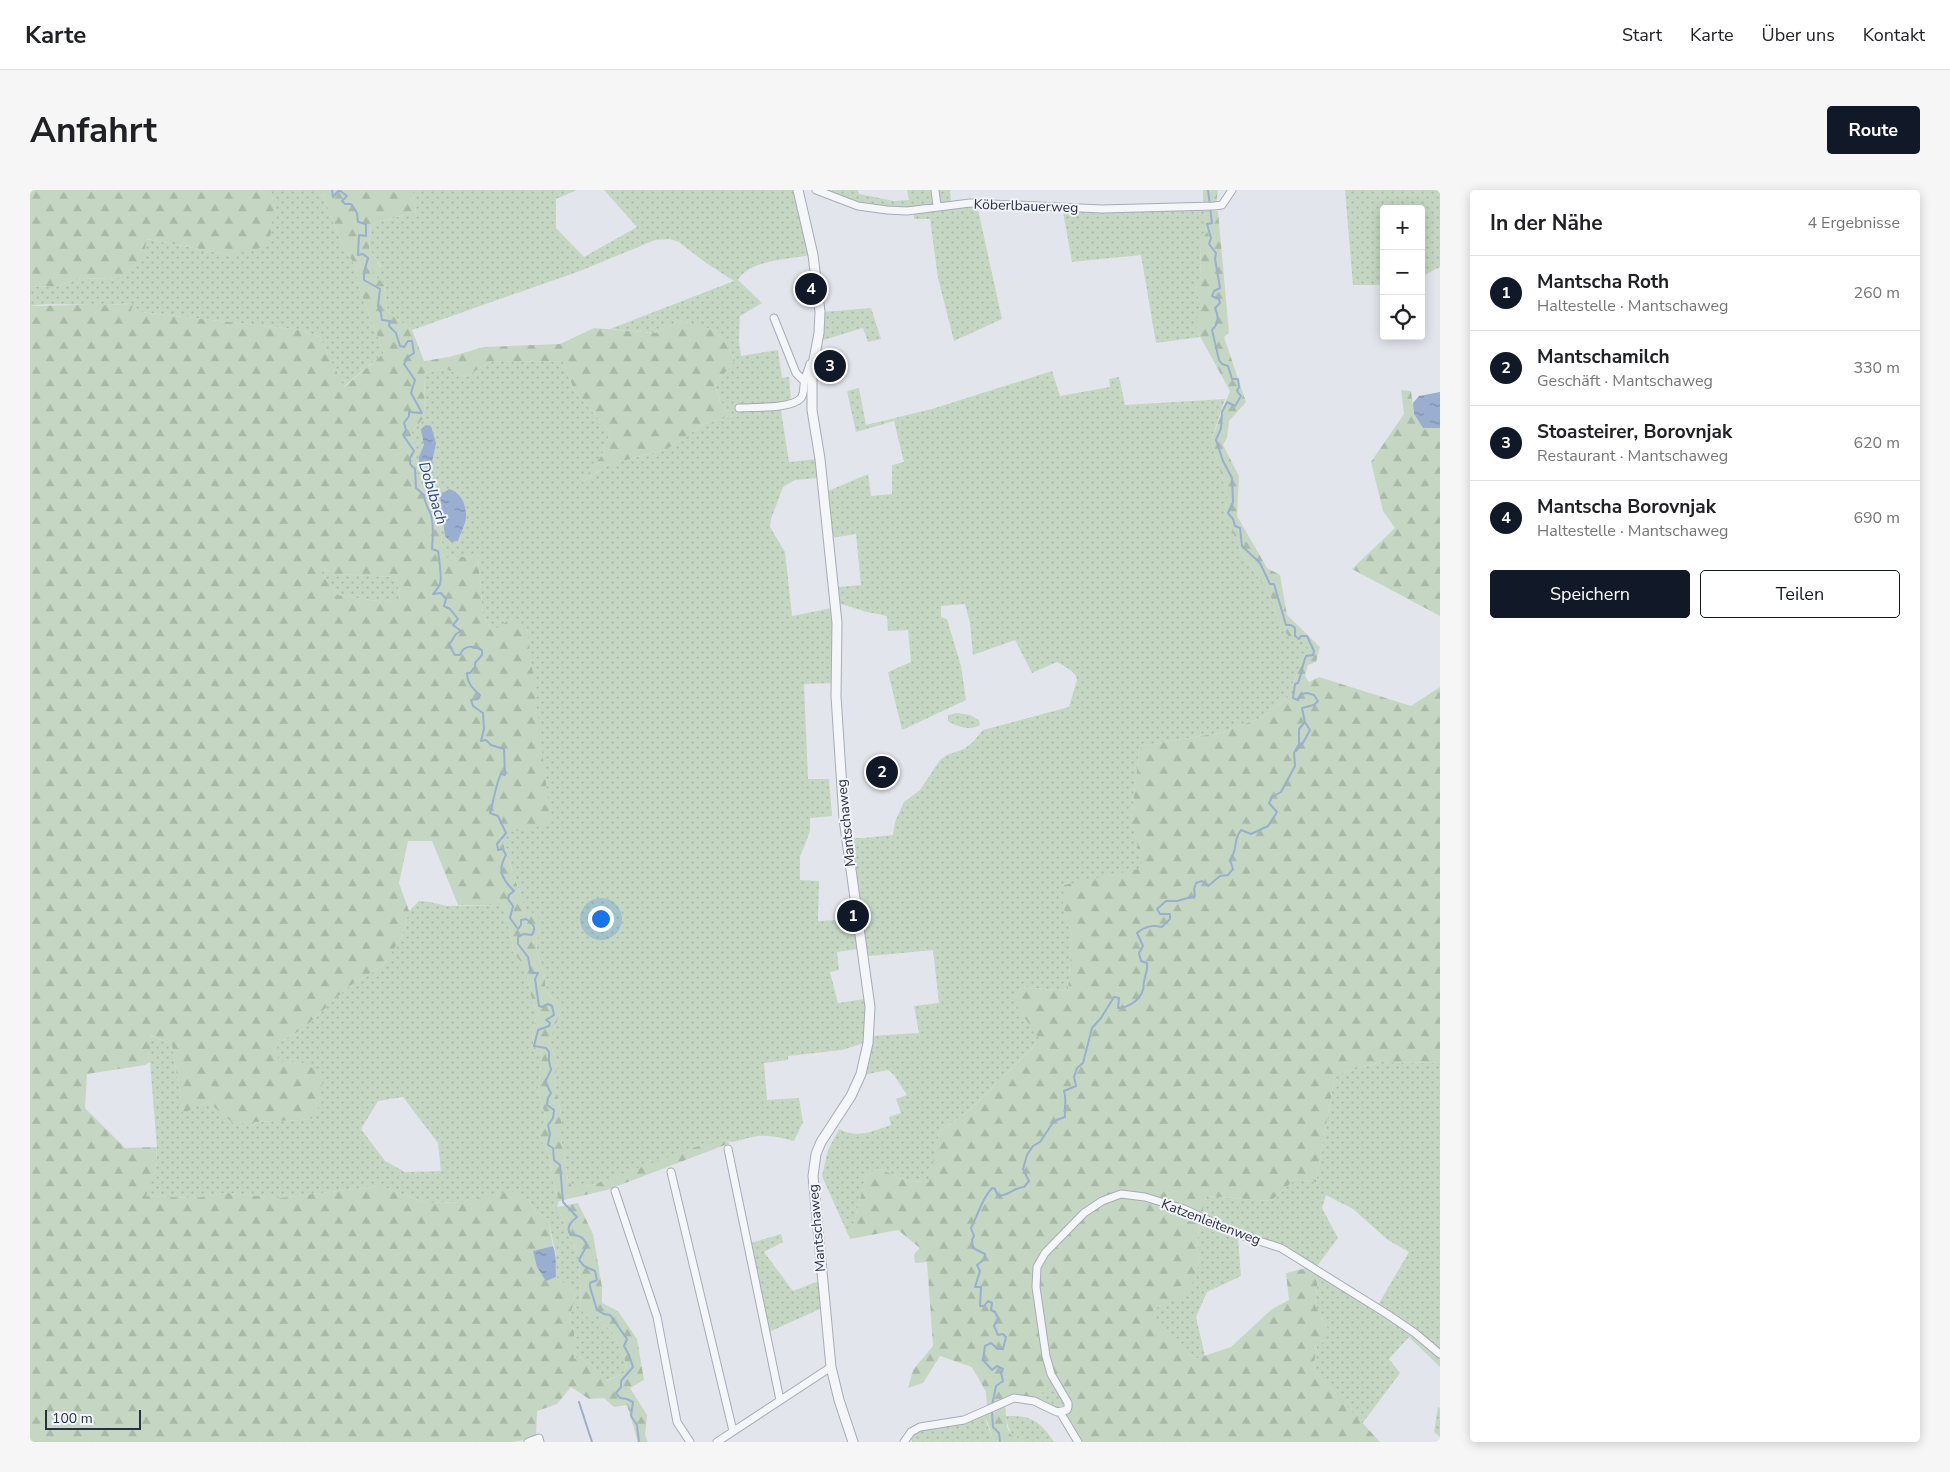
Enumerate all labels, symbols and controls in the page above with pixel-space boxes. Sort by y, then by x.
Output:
text: Karte [25,19,86,51]
text: Start [1622,23,1662,47]
text: Karte [1690,23,1734,47]
text: Über uns [1762,23,1835,47]
text: Kontakt [1863,23,1925,47]
button: Route [1827,106,1920,154]
text: Anfahrt [30,107,157,154]
street label: Köberlbauerweg [973,195,1079,217]
map controls [1380,205,1425,340]
button: + [1380,205,1425,250]
text: In der Nähe [1490,209,1603,237]
text: 4 Ergebnisse [1807,212,1900,234]
button: − [1380,250,1425,295]
text: Mantscha Roth [1537,269,1669,295]
pin: 4 [795,270,827,308]
text: 1 [1501,282,1511,304]
text: 260 m [1853,282,1900,304]
button: locate [1380,295,1425,340]
text: Haltestelle · Mantschaweg [1537,295,1728,317]
text: Mantschamilch [1537,344,1670,370]
pin: 3 [814,347,846,385]
text: 2 [1501,357,1511,379]
text: 330 m [1853,357,1900,379]
text: Geschäft · Mantschaweg [1537,370,1713,392]
text: Stoasteirer, Borovnjak [1537,419,1732,445]
text: 3 [1501,432,1511,454]
text: 620 m [1853,432,1900,454]
text: Restaurant · Mantschaweg [1537,445,1728,467]
water label: Doblbach [414,459,452,527]
text: Mantscha Borovnjak [1537,494,1716,520]
text: 4 [1501,507,1511,529]
text: 690 m [1853,507,1900,529]
text: Haltestelle · Mantschaweg [1537,520,1728,542]
button: Speichern [1490,570,1690,618]
button: Teilen [1700,570,1900,618]
pin: 2 [866,753,898,791]
street label: Mantschaweg [832,778,860,868]
pin: 1 [837,897,869,935]
your location [588,906,614,932]
street label: Mantschaweg [804,1183,830,1273]
street label: Katzenleitenweg [1159,1194,1263,1250]
scale bar [45,1407,141,1430]
text: 100 m [52,1409,93,1428]

